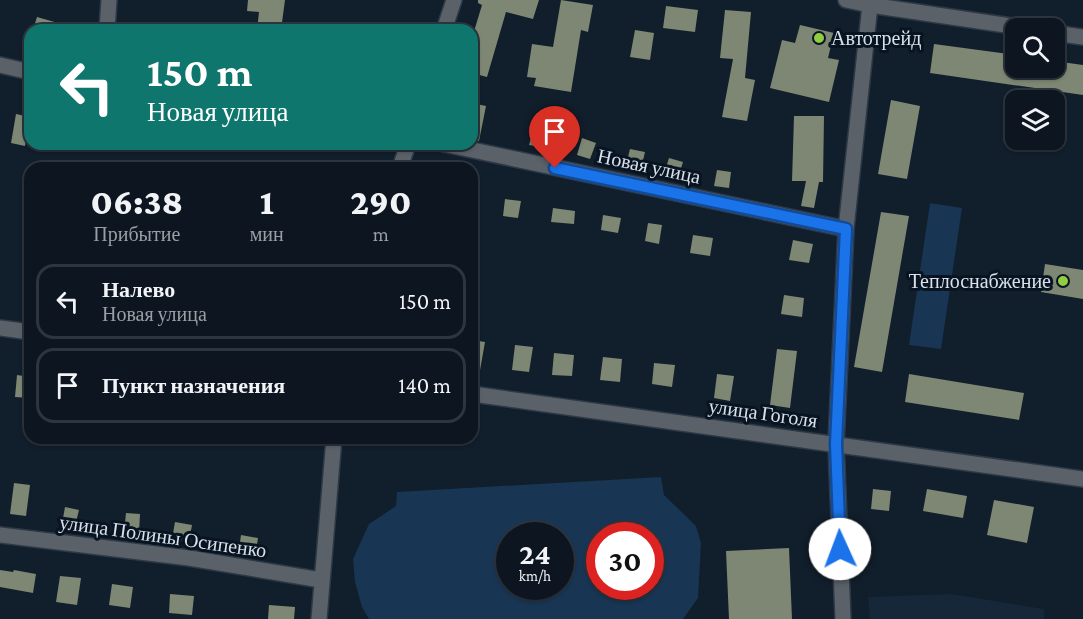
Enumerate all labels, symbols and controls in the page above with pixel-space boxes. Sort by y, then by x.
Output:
map controls [1005,18,1065,150]
button: search [1005,18,1065,78]
place label: Автотрейд [831,27,921,50]
marker: Автотрейд [812,31,826,45]
icon: left [48,48,126,126]
text: 150 m [147,48,252,95]
button: layers [1005,90,1065,150]
text: Новая улица [147,97,289,127]
pin [529,106,580,168]
icon: arrive [538,115,571,148]
street label: Новая улица [595,144,703,189]
text: 06:38 [90,182,183,222]
text: 1 [260,182,274,222]
text: 290 [350,182,411,222]
text: Прибытие [93,223,180,245]
text: мин [250,223,284,245]
text: m [373,223,389,245]
place label: Теплоснабжение [909,270,1051,292]
marker: Теплоснабжение [1056,274,1070,288]
text: Налево [102,277,175,302]
icon: left [51,285,84,318]
text: 150 m [399,289,451,314]
text: Новая улица [102,303,207,325]
icon: arrive [51,369,84,402]
text: Пункт назначения [102,373,285,398]
text: 140 m [398,373,451,398]
street label: улица Гоголя [707,394,819,433]
street label: улица Полины Осипенко [58,511,268,562]
position arrow [808,517,872,581]
speed limit sign: 30 [586,522,664,600]
text: 24 [519,537,551,570]
text: km/h [519,568,551,584]

